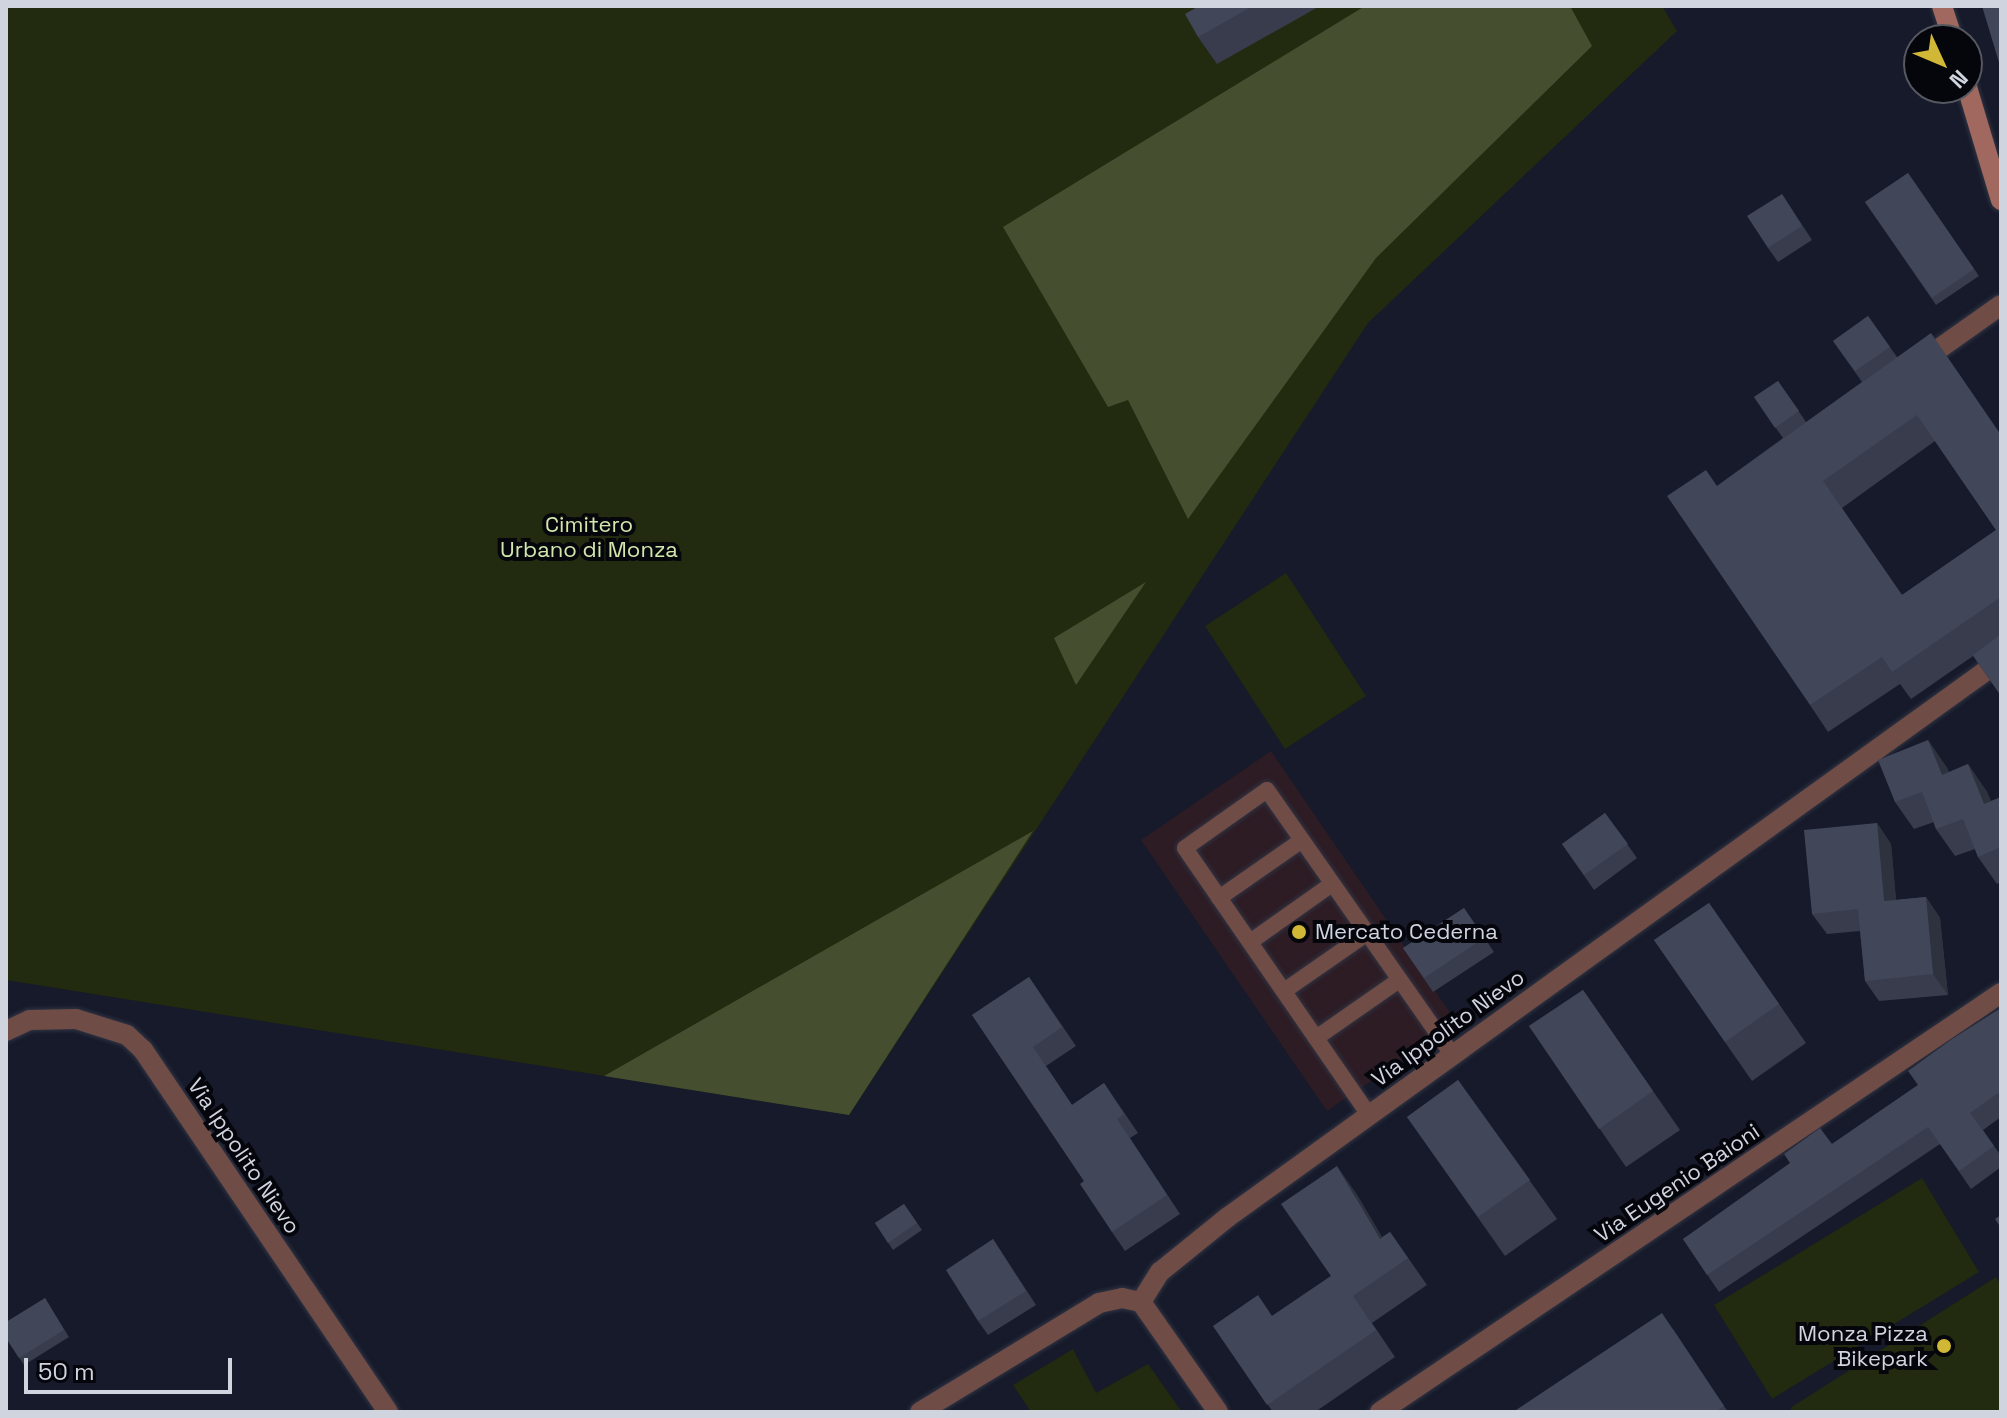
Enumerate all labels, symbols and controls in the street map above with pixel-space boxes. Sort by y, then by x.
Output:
north arrow [1903,24,1983,104]
text: N [1944,64,1974,94]
park label: Cimitero Urbano di Monza [500,511,678,562]
place label: Mercato Cederna [1315,919,1498,945]
marker: Mercato Cederna [1290,923,1308,941]
street label: Via Ippolito Nievo [1367,964,1529,1092]
street label: Via Ippolito Nievo [182,1073,306,1239]
street label: Via Eugenio Baioni [1589,1118,1765,1248]
place label: Monza Pizza Bikepark [1798,1320,1928,1372]
marker: Monza Pizza Bikepark [1935,1337,1953,1355]
scale bar [28,1342,236,1392]
text: 50 m [38,1356,95,1387]

